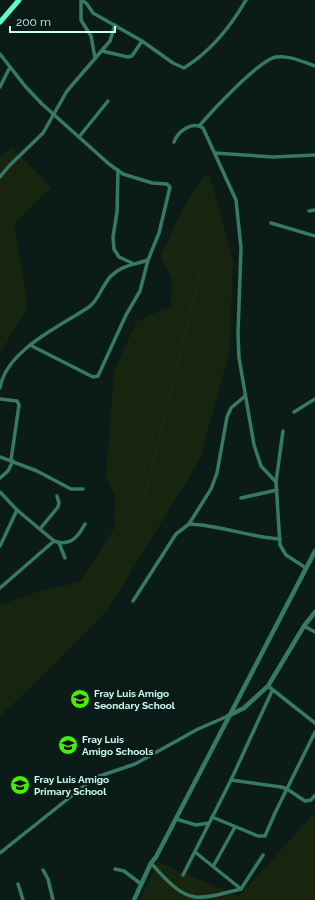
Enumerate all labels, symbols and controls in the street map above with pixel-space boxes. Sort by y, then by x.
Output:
scale bar [10,8,115,34]
text: 200 m [16,15,51,29]
school or university icon: Fray Luis Amigo Seondary School [69,688,91,710]
place label: Fray Luis Amigo Seondary School [94,688,176,711]
school or university icon: Fray Luis Amigo Schools [57,734,79,756]
place label: Fray Luis Amigo Schools [82,734,153,757]
school or university icon: Fray Luis Amigo Primary School [9,774,31,796]
place label: Fray Luis Amigo Primary School [34,774,109,797]

